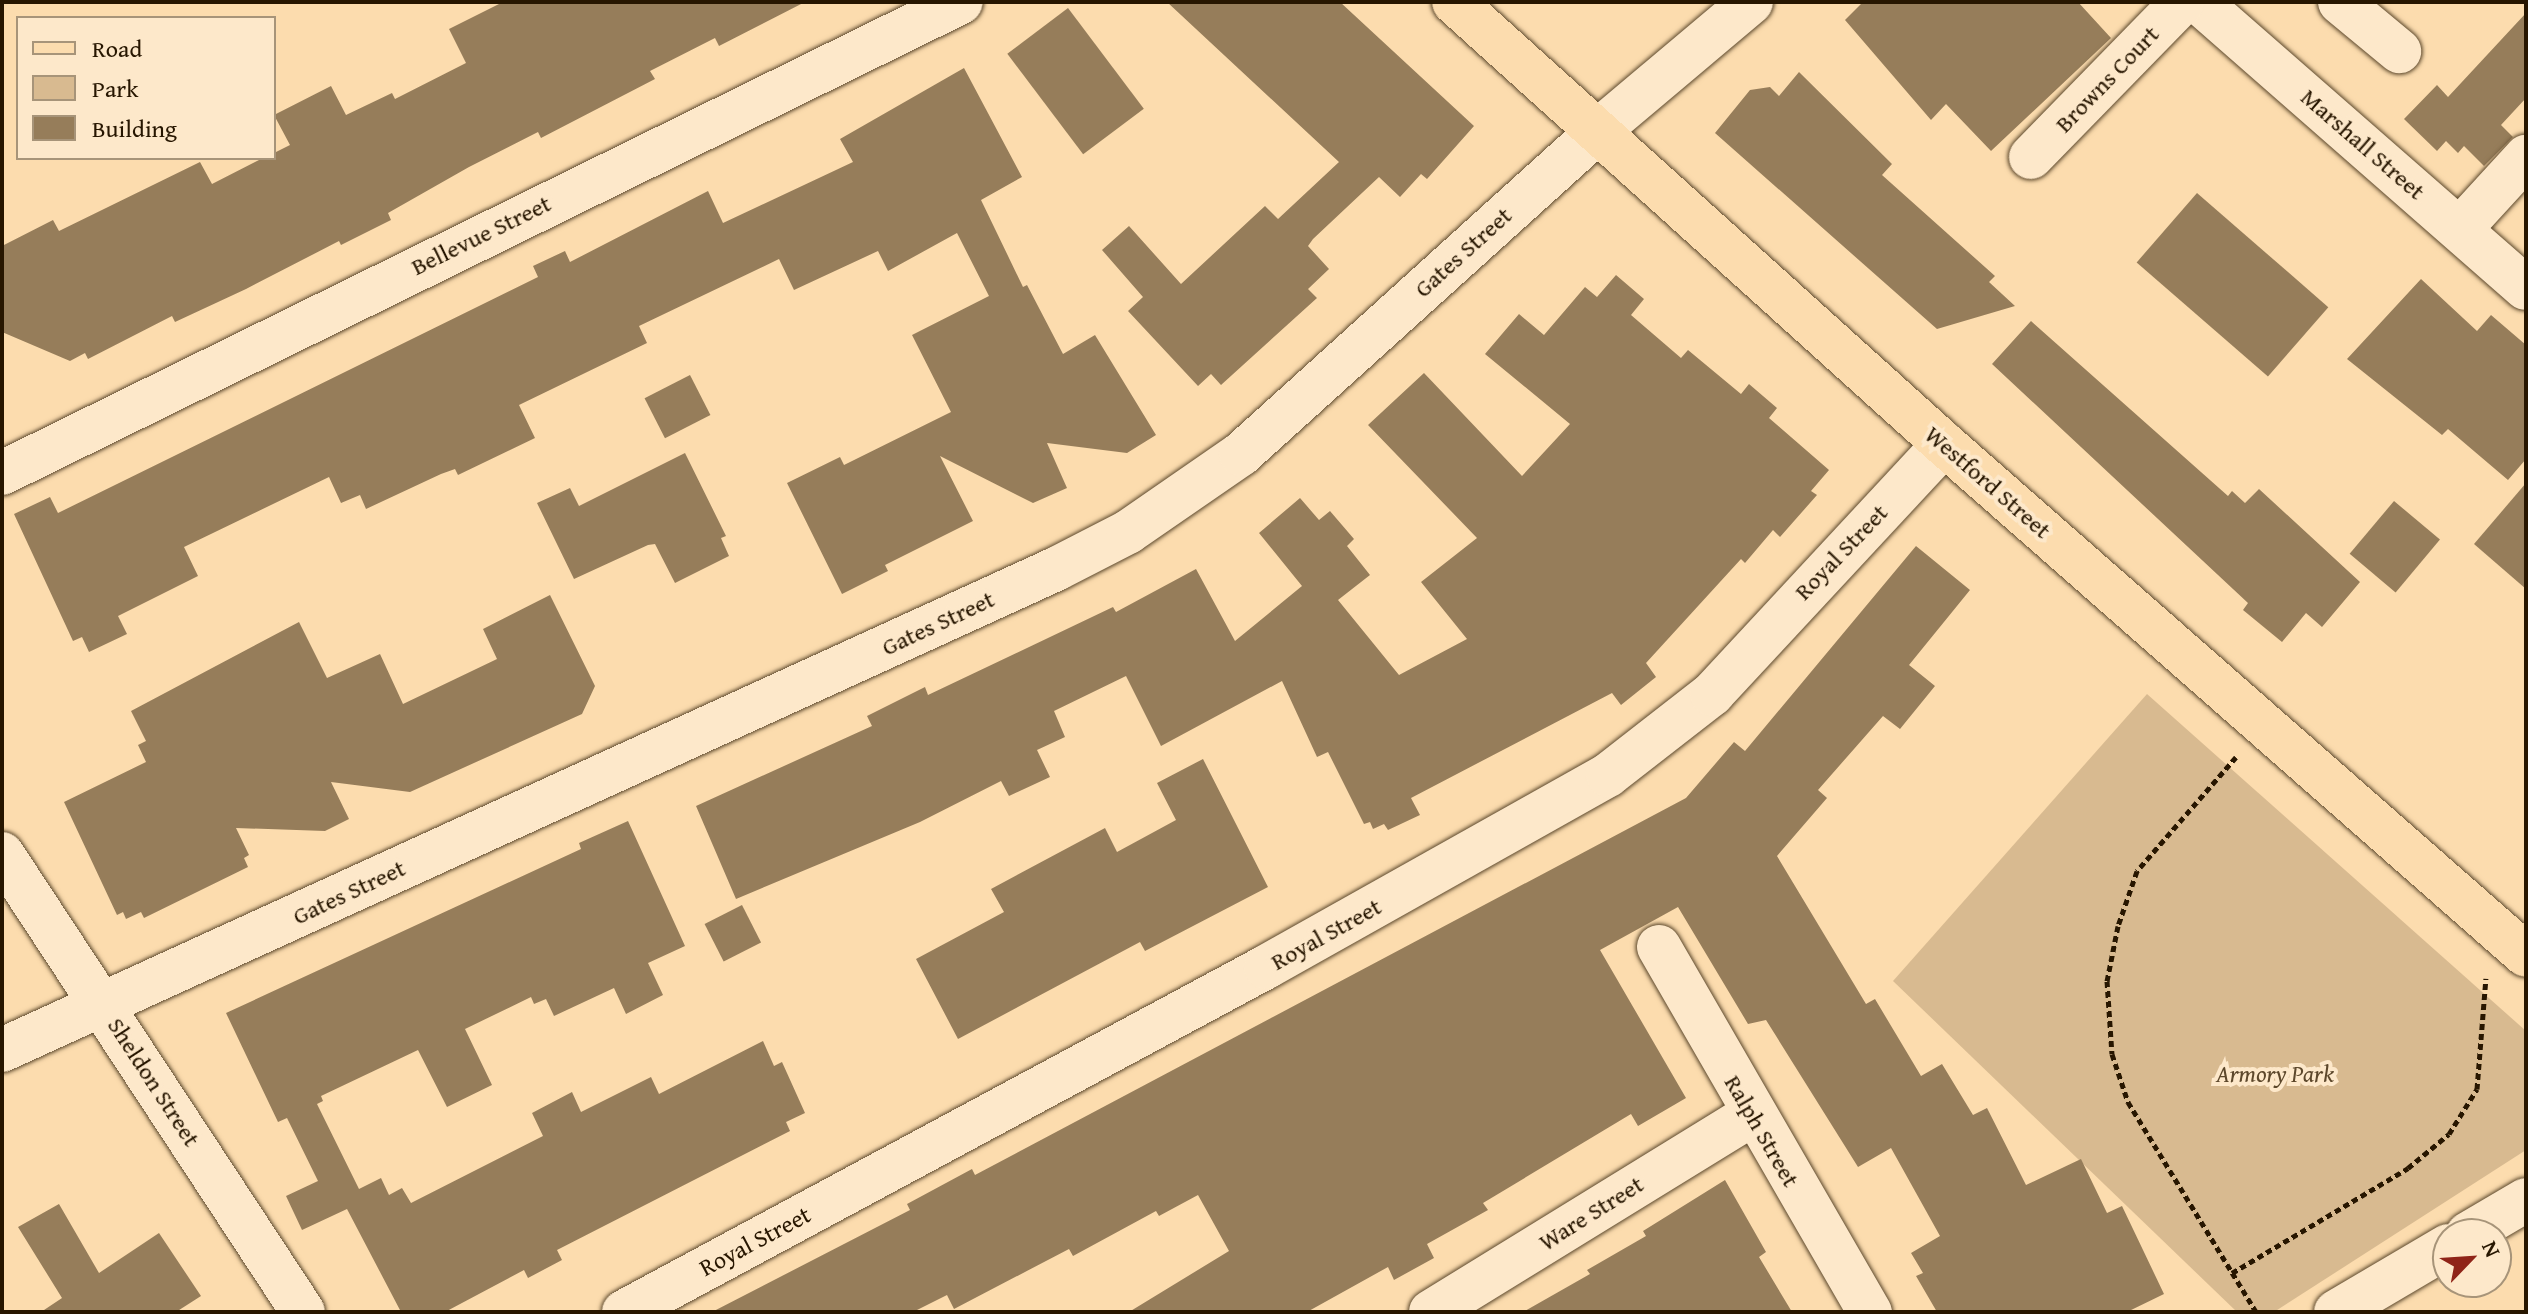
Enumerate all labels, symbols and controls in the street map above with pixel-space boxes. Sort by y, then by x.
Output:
legend [16,16,276,160]
street label: Browns Court [2049,20,2165,138]
text: Road [92,31,142,66]
text: Park [92,71,138,106]
street label: Marshall Street [2295,82,2431,206]
text: Building [92,111,177,146]
street label: Bellevue Street [406,189,556,281]
street label: Gates Street [1408,201,1518,303]
street label: Westford Street [1919,420,2057,544]
street label: Royal Street [1788,498,1894,606]
street label: Gates Street [877,584,999,662]
street label: Gates Street [288,853,410,931]
street label: Royal Street [1266,892,1386,976]
street label: Sheldon Street [102,1012,206,1152]
park label: Armory Park [2216,1060,2334,1088]
street label: Ralph Street [1718,1070,1806,1192]
street label: Ware Street [1534,1170,1648,1256]
street label: Royal Street [694,1200,816,1282]
north arrow [2432,1218,2512,1298]
text: N [2474,1235,2510,1262]

